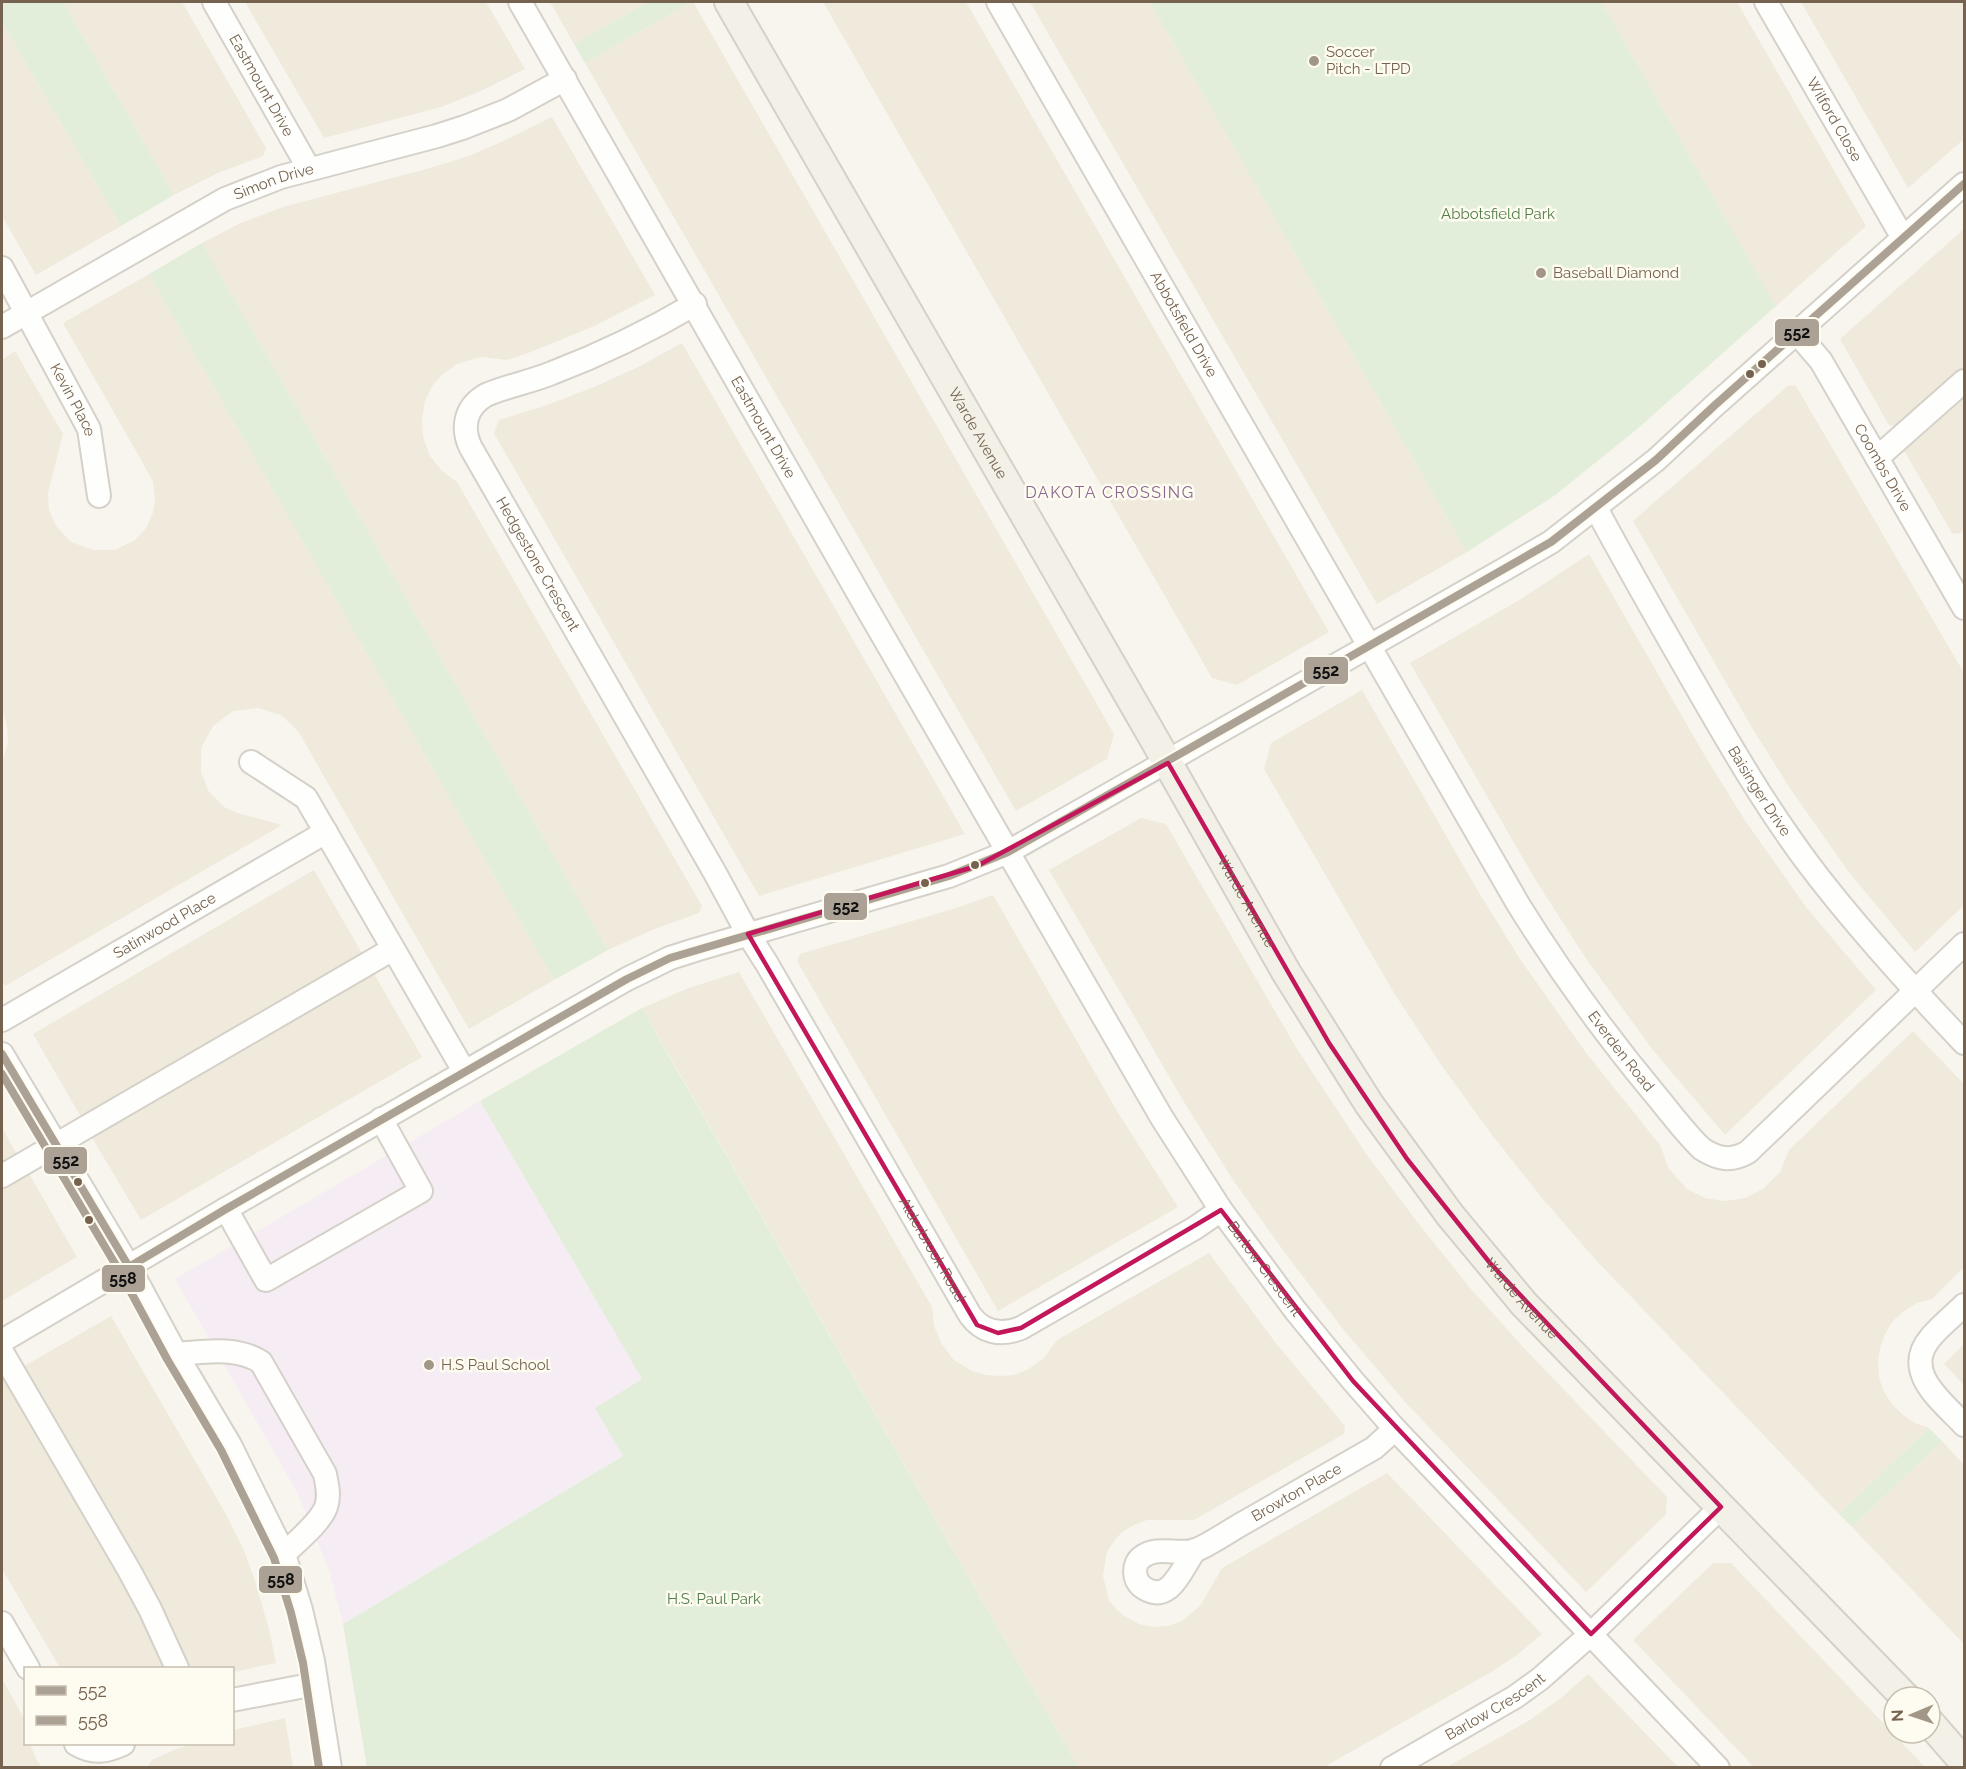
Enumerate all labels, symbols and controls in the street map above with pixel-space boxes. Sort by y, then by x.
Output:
street label: Eastmount Drive [225,31,298,140]
place label: Soccer Pitch - LTPD [1326,43,1411,78]
marker: Soccer Pitch - LTPD [1307,54,1321,68]
street label: Wilford Close [1803,74,1866,165]
street label: Simon Drive [231,160,316,204]
park label: Abbotsfield Park [1441,205,1555,223]
place label: Baseball Diamond [1553,264,1679,282]
marker: Baseball Diamond [1534,266,1548,280]
street label: Abbotsfield Drive [1146,268,1221,381]
line badge: 552 [1774,318,1820,347]
text: 552 [1784,323,1810,342]
unlabelled marker [1756,358,1768,370]
street label: Kevin Place [46,360,99,438]
unlabelled marker [1744,368,1756,380]
street label: Eastmount Drive [727,373,800,482]
street label: Warde Avenue [944,385,1011,482]
street label: Coombs Drive [1850,421,1915,515]
district label: DAKOTA CROSSING [1025,483,1195,502]
street label: Hedgestone Crescent [492,494,583,634]
line badge: 552 [1303,656,1349,685]
text: 552 [1313,661,1339,680]
street label: Baisinger Drive [1724,743,1795,840]
street label: Warde Avenue [1213,853,1279,951]
unlabelled marker [969,859,981,871]
unlabelled marker [919,877,931,889]
street label: Satinwood Place [110,889,219,962]
line badge: 552 [823,892,868,921]
text: 552 [833,897,859,916]
street label: Everden Road [1584,1007,1658,1095]
line badge: 552 [43,1146,88,1175]
text: 552 [53,1151,79,1170]
unlabelled marker [72,1176,84,1188]
street label: Alderbrook Road [895,1194,969,1305]
unlabelled marker [83,1214,95,1226]
street label: Barlow Crescent [1223,1218,1306,1320]
street label: Warde Avenue [1481,1255,1562,1343]
line badge: 558 [101,1264,146,1293]
text: 558 [109,1269,137,1288]
place label: H.S Paul School [441,1356,551,1374]
marker: H.S Paul School [422,1358,436,1372]
street label: Browton Place [1248,1459,1345,1526]
line badge: 558 [258,1565,303,1594]
text: 558 [267,1570,295,1589]
park label: H.S. Paul Park [667,1590,761,1608]
legend [24,1667,234,1745]
street label: Barlow Crescent [1442,1670,1549,1744]
text: 552 [78,1680,107,1701]
north arrow [1882,1685,1942,1745]
text: N [1888,1709,1907,1722]
text: 558 [78,1710,108,1731]

